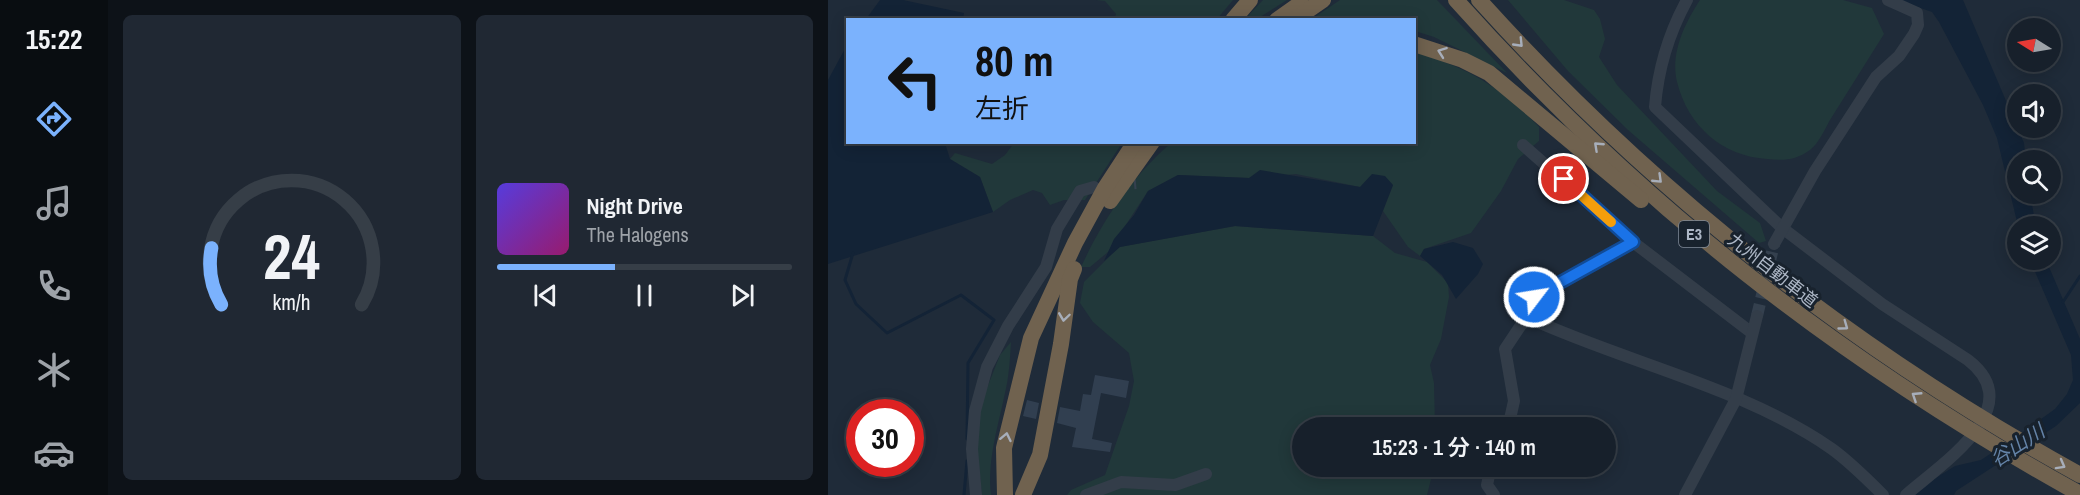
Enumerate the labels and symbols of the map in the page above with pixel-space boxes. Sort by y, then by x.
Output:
north arrow [2007,18,2061,72]
one-way arrow [1512,35,1523,46]
one-way arrow [1437,47,1448,59]
one-way arrow [1595,142,1605,153]
pin [1538,153,1589,204]
one-way arrow [1651,172,1662,183]
road number: E3 [1679,221,1709,247]
street label: 九州自動車道 [1723,227,1823,313]
position arrow [1502,265,1566,329]
one-way arrow [1059,313,1071,322]
one-way arrow [1838,319,1849,330]
one-way arrow [1912,392,1922,404]
speed limit sign: 30 [846,399,924,477]
water label: 谷山川 [1984,416,2051,473]
one-way arrow [999,432,1012,442]
one-way arrow [2055,458,2066,469]

